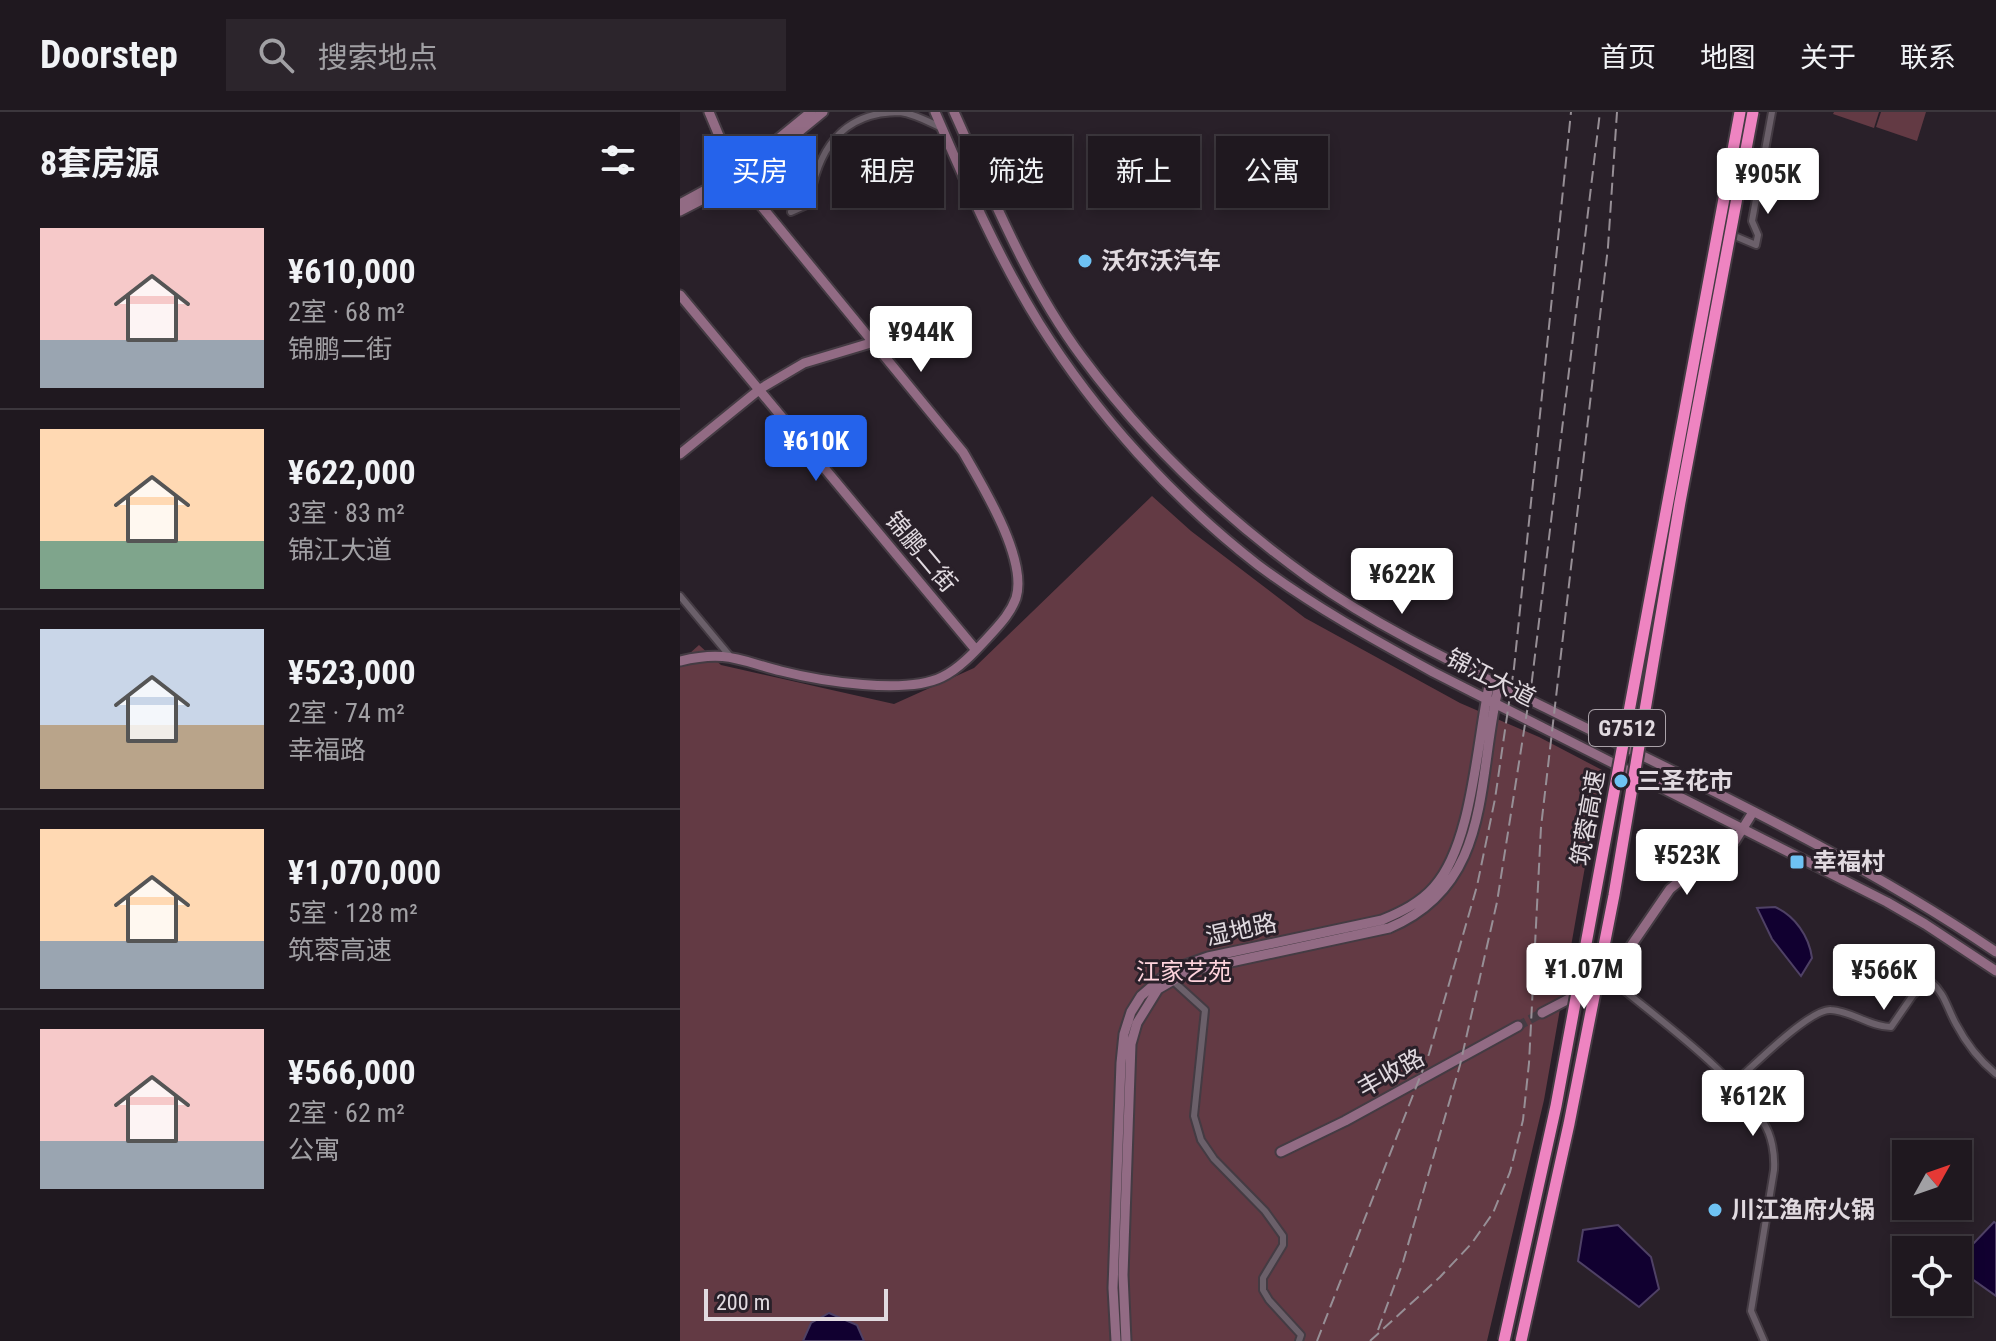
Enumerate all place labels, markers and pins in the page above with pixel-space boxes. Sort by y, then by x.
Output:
pin: ¥905K [1712,148,1824,216]
place label: 沃尔沃汽车 [1101,247,1221,275]
marker: 沃尔沃汽车 [1076,252,1094,270]
pin: ¥944K [865,306,977,374]
pin: ¥610K [760,415,872,483]
pin: ¥622K [1346,548,1458,616]
place label: 三圣花市 [1637,767,1733,795]
marker: 三圣花市 [1612,772,1630,790]
pin: ¥523K [1631,829,1743,897]
place label: 幸福村 [1813,848,1885,876]
marker: 幸福村 [1788,853,1806,871]
pin: ¥1.07M [1519,943,1649,1011]
pin: ¥566K [1828,944,1940,1012]
pin: ¥612K [1697,1070,1809,1138]
place label: 川江渔府火锅 [1731,1196,1875,1224]
marker: 川江渔府火锅 [1706,1201,1724,1219]

